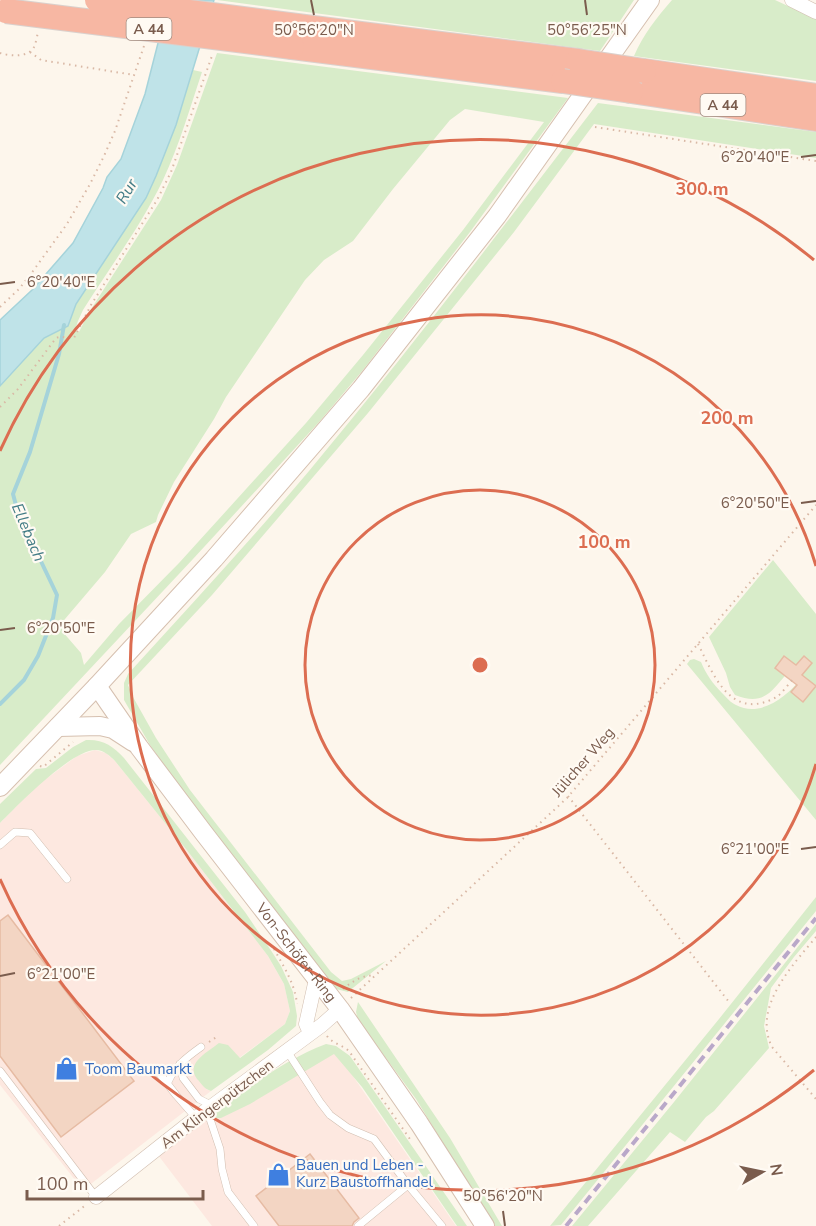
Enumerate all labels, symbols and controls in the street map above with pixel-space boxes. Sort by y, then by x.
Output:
road number: A 44 [126,18,172,40]
text: 50°56'20"N [274,20,354,40]
text: 50°56'25"N [547,20,627,40]
road number: A 44 [700,94,746,116]
text: 6°20'40"E [721,147,789,167]
water label: Rur [111,174,143,208]
text: 300 m [675,177,729,201]
text: 6°20'40"E [27,272,95,292]
text: 200 m [700,406,754,430]
text: 6°20'50"E [721,493,789,513]
water label: Ellebach [6,500,50,565]
text: 100 m [577,530,631,554]
text: 6°20'50"E [27,618,95,638]
centre of rings [470,655,490,675]
street label: Jülicher Weg [546,723,619,802]
text: 6°21'00"E [721,839,789,859]
street label: Von-Schöfer-Ring [251,898,341,1006]
text: 6°21'00"E [27,964,95,984]
street label: Am Klingerpützchen [156,1055,278,1153]
shop icon: Toom Baumarkt [54,1056,80,1082]
place label: Toom Baumarkt [85,1059,192,1079]
north arrow [732,1142,792,1202]
place label: Bauen und Leben - Kurz Baustoffhandel [296,1155,433,1192]
shop icon: Bauen und Leben - Kurz Baustoffhandel [265,1161,291,1187]
text: N [764,1162,788,1177]
scale bar [27,1163,202,1201]
text: 100 m [36,1172,88,1196]
text: 50°56'20"N [463,1186,543,1206]

